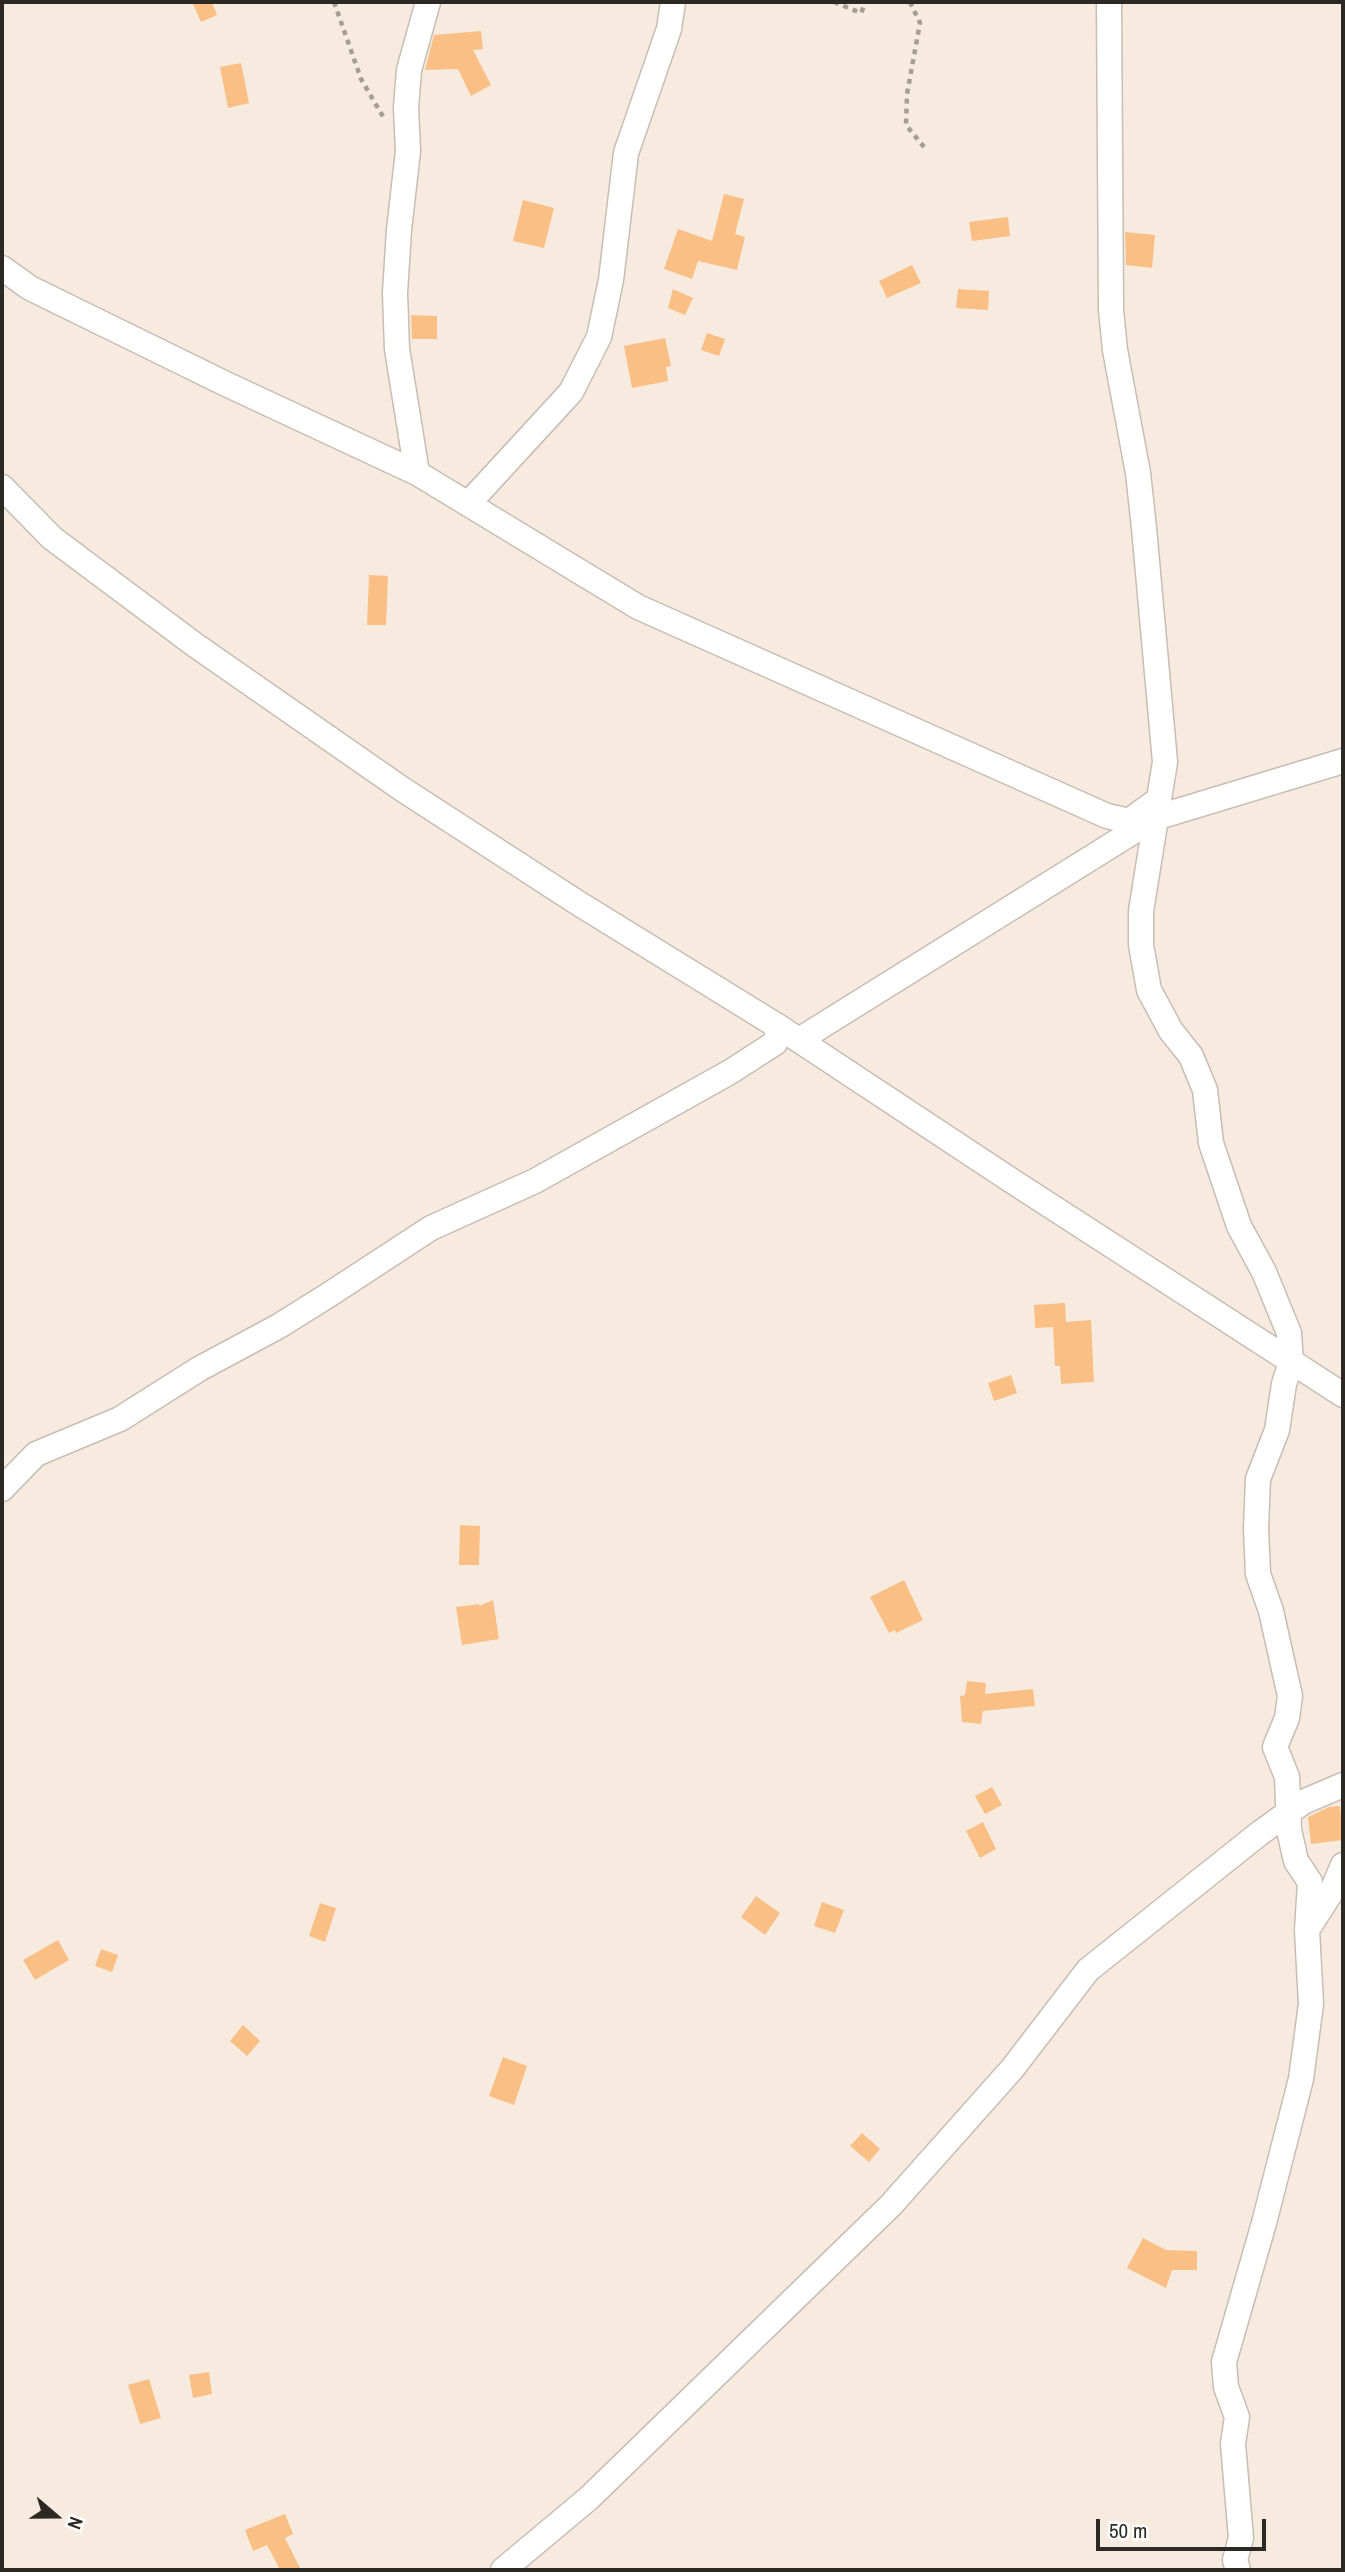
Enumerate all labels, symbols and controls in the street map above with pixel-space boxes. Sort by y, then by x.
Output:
north arrow [21,2481,91,2551]
scale bar [1100,2506,1270,2550]
text: N [62,2513,90,2533]
text: 50 m [1109,2516,1147,2545]

